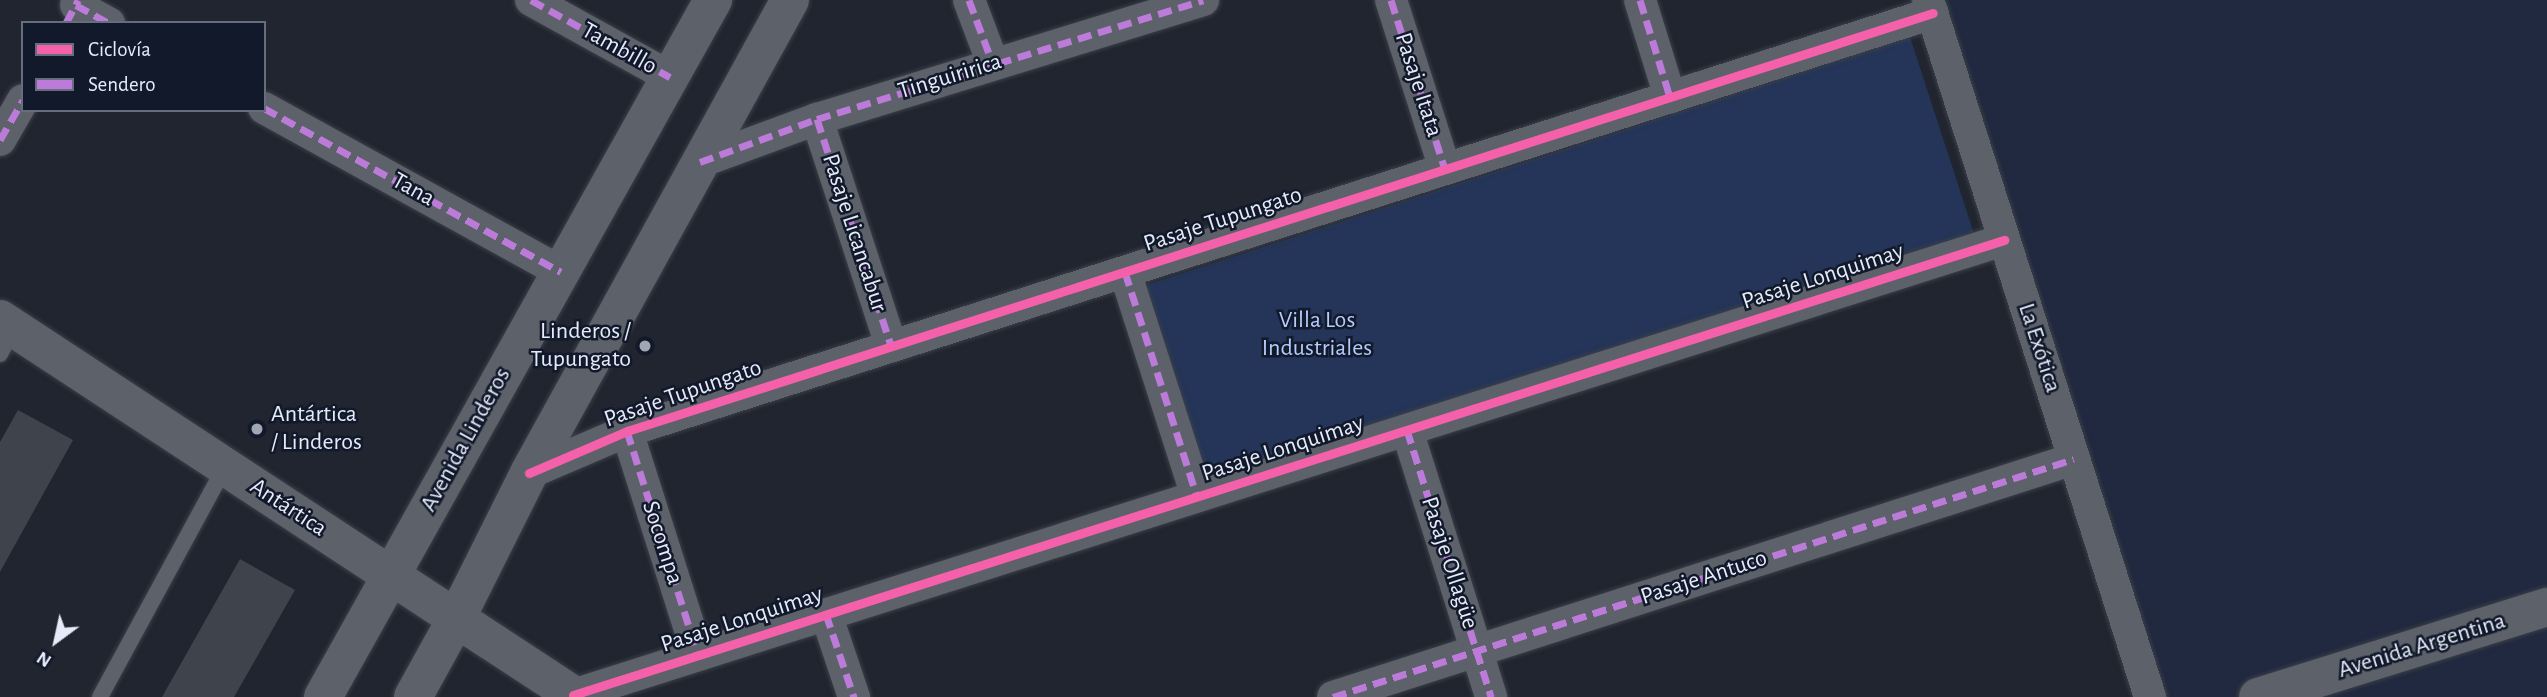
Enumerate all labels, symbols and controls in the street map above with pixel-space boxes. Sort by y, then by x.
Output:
street label: Tambillo [576,17,662,81]
legend [21,21,266,112]
street label: Pasaje Itata [1388,29,1448,141]
text: Ciclovía [88,39,151,60]
street label: Tinguiririca [895,48,1005,106]
text: Sendero [88,74,156,95]
street label: Pasaje Licancabur [815,150,893,316]
street label: Tana [387,167,439,213]
street label: Pasaje Tupungato [1140,181,1306,259]
street label: Pasaje Lonquimay [1738,237,1908,317]
street label: La Exótica [2011,300,2067,396]
park label: Villa Los Industriales [1262,307,1372,363]
place label: Linderos / Tupungato [531,318,631,374]
marker: Linderos / Tupungato [637,338,653,354]
street label: Pasaje Tupungato [600,354,766,434]
street label: Avenida Linderos [415,363,517,517]
place label: Antártica / Linderos [271,401,362,457]
street label: Pasaje Lonquimay [1198,409,1368,489]
marker: Antártica / Linderos [249,421,265,437]
street label: Antártica [244,473,332,543]
street label: Pasaje Ollagüe [1414,493,1484,633]
street label: Socompa [635,498,689,588]
street label: Pasaje Antuco [1637,544,1771,612]
street label: Pasaje Lonquimay [657,580,827,660]
north arrow [21,606,91,676]
street label: Avenida Argentina [2335,607,2509,685]
text: N [34,647,55,671]

